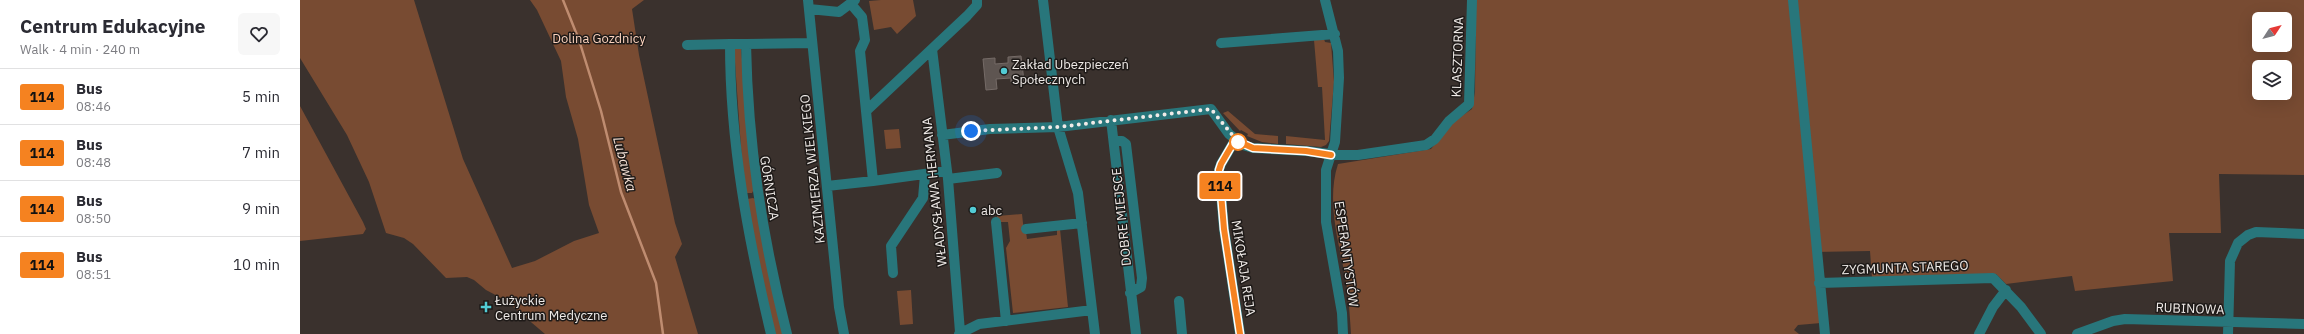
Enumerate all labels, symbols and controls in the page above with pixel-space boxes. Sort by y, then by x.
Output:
north arrow [2252,12,2292,52]
map controls [2252,12,2292,100]
button: heart [238,13,280,55]
text: Centrum Edukacyjne [20,14,206,38]
street label: KLASZTORNA [1448,16,1467,98]
park label: Dolina Gozdnicy [552,30,646,47]
text: Walk · 4 min · 240 m [20,41,140,58]
place label: Zakład Ubezpieczeń Społecznych [1012,56,1129,88]
button: layers [2252,60,2292,100]
marker: Zakład Ubezpieczeń Społecznych [999,66,1009,76]
text: Bus [76,79,103,98]
text: 5 min [242,87,280,106]
text: 114 [29,88,55,106]
street label: KAZIMIERZA WIELKIEGO [796,93,829,244]
text: 08:46 [76,98,111,115]
street label: WŁADYSŁAWA HERMANA [918,116,951,267]
your location [961,121,981,141]
unlabelled marker [1229,133,1247,151]
text: Bus [76,135,103,154]
water label: Lubawka [609,135,641,193]
text: 7 min [242,143,280,162]
text: 114 [29,144,55,162]
text: 08:48 [76,154,111,171]
street label: GÓRNICZA [756,155,783,222]
street label: DOBRE MIEJSCE [1108,167,1135,267]
line badge: 114 [1197,173,1243,199]
text: 114 [1207,177,1233,195]
text: Bus [76,191,103,210]
text: 9 min [242,199,280,218]
text: 114 [29,200,55,218]
street label: ESPERANTYSTÓW [1331,200,1362,308]
place label: abc [981,202,1002,219]
marker: abc [968,205,978,215]
text: 08:50 [76,210,111,227]
street label: MIKOŁAJA REJA [1228,219,1260,318]
text: Bus [76,247,103,266]
text: 10 min [233,255,280,274]
text: 114 [29,256,55,274]
street label: ZYGMUNTA STAREGO [1841,257,1969,278]
text: 08:51 [76,266,111,283]
place label: Łużyckie Centrum Medyczne [494,292,607,324]
street label: RUBINOWA [2155,299,2225,318]
marker: Łużyckie Centrum Medyczne [480,301,492,313]

